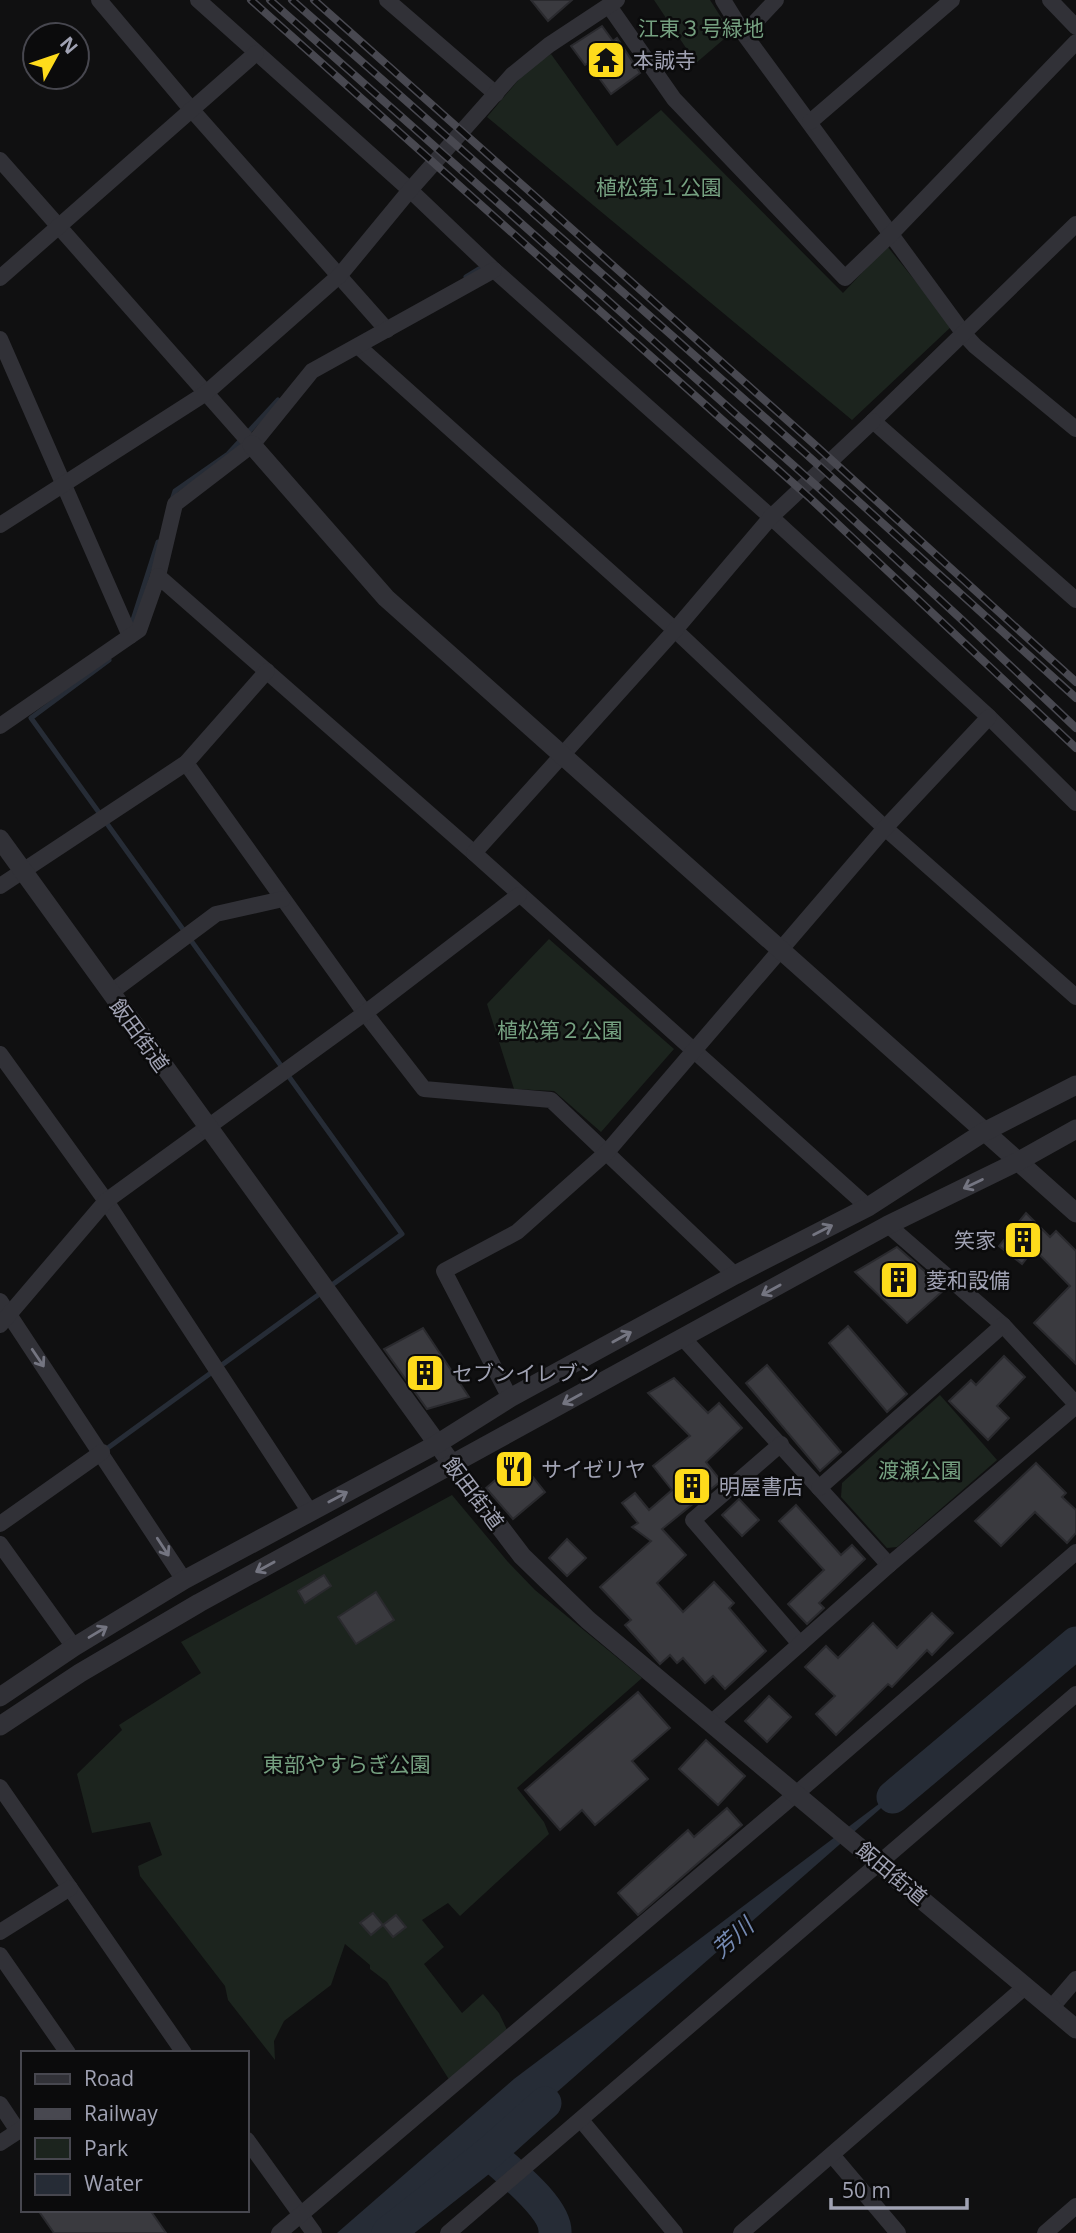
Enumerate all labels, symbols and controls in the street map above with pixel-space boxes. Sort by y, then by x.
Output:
park label: 江東３号緑地 [638,14,764,42]
north arrow [21,21,91,91]
text: N [54,31,84,59]
temple icon: 本誠寺 [585,39,627,81]
place label: 本誠寺 [633,46,696,74]
park label: 植松第１公園 [596,173,722,201]
street label: 飯田街道 [104,993,176,1077]
park label: 植松第２公園 [497,1016,623,1044]
one-way arrow [963,1178,984,1191]
building icon: 笑家 [1002,1219,1044,1261]
one-way arrow [812,1223,833,1237]
place label: 笑家 [954,1226,996,1254]
building icon: 菱和設備 [878,1259,920,1301]
place label: 菱和設備 [926,1266,1010,1294]
one-way arrow [762,1283,782,1297]
one-way arrow [611,1330,632,1343]
one-way arrow [31,1347,45,1367]
building icon: セブンイレブン [404,1352,446,1394]
place label: セブンイレブン [452,1359,599,1387]
one-way arrow [562,1392,582,1406]
restaurant icon: サイゼリヤ [493,1448,535,1490]
street label: 飯田街道 [438,1451,510,1535]
place label: サイゼリヤ [541,1455,646,1483]
park label: 渡瀬公園 [878,1456,962,1484]
building icon: 明屋書店 [671,1465,713,1507]
place label: 明屋書店 [719,1472,803,1500]
one-way arrow [328,1489,348,1503]
one-way arrow [157,1537,171,1557]
one-way arrow [255,1560,275,1574]
one-way arrow [87,1625,107,1639]
park label: 東部やすらぎ公園 [263,1750,431,1778]
street label: 飯田街道 [851,1835,933,1911]
water label: 芳川 [704,1908,762,1964]
legend [21,2051,248,2212]
text: Road [84,2064,134,2092]
text: Railway [84,2099,158,2127]
text: Park [84,2134,128,2162]
scale bar [831,2166,968,2210]
text: Water [84,2169,143,2197]
text: 50 m [842,2176,891,2204]

